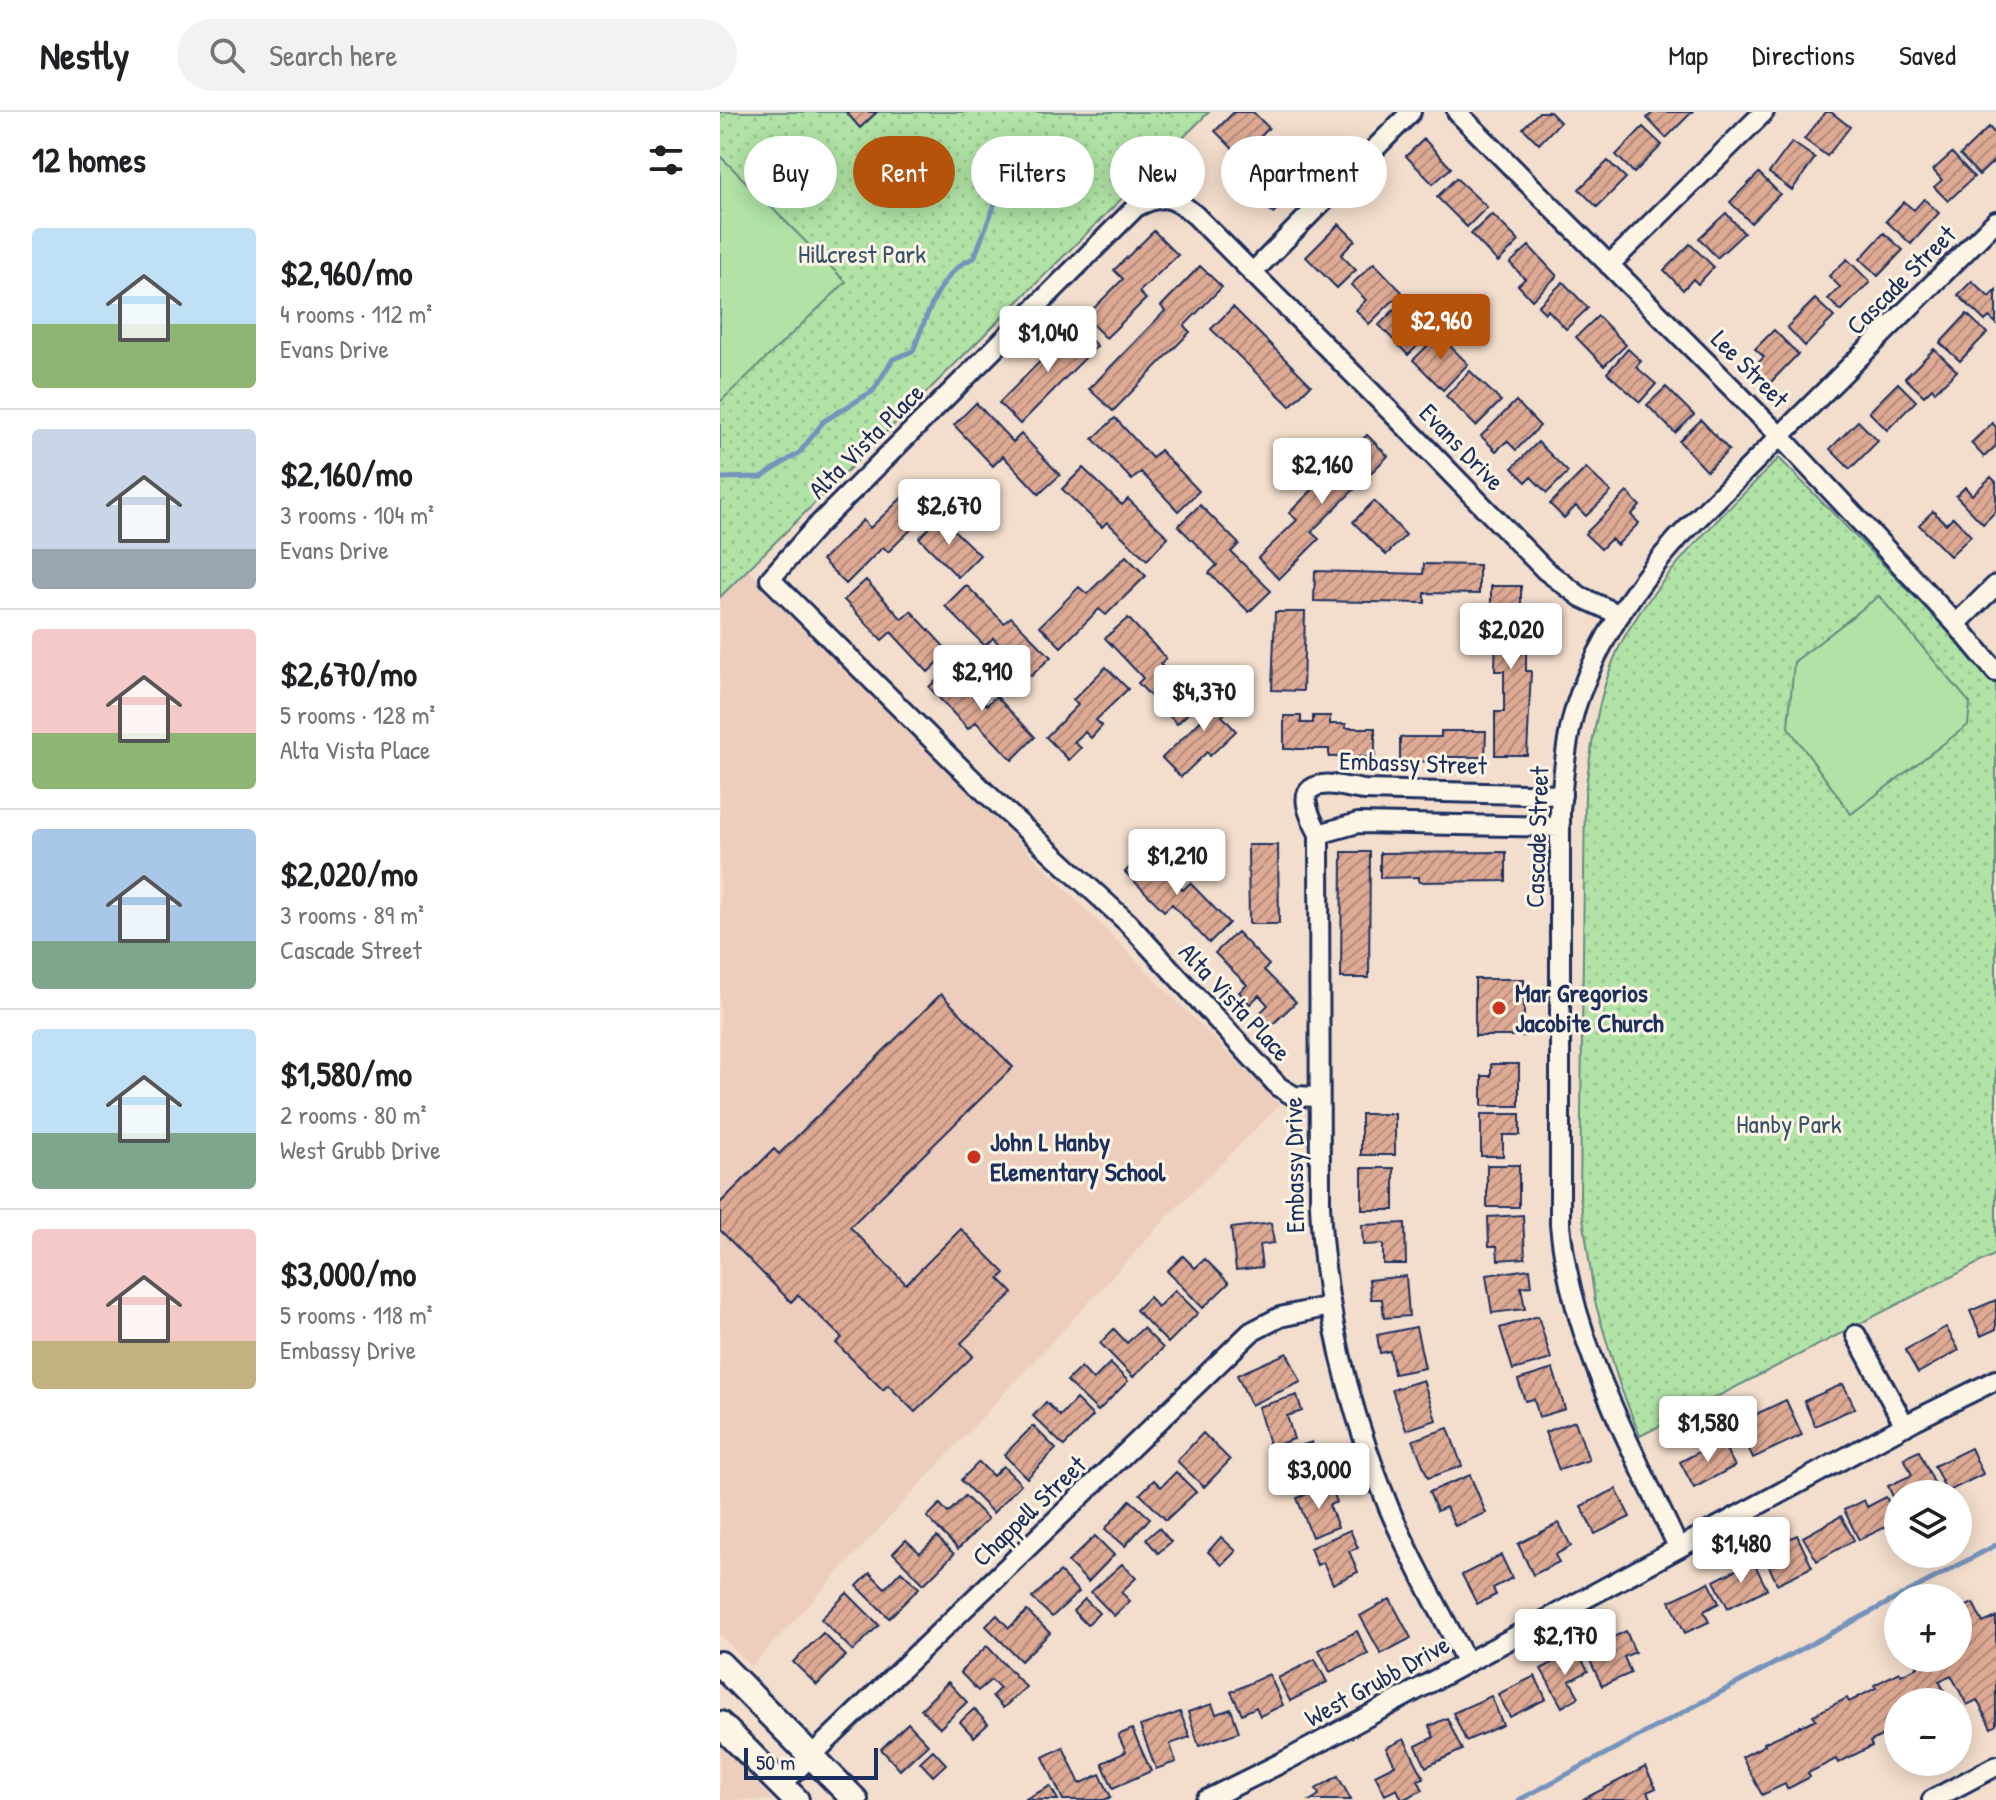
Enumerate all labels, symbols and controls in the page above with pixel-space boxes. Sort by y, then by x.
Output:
search box [177,19,737,91]
text: Nestly [40,29,129,81]
icon: search [205,33,249,77]
text: Search here [269,35,397,75]
text: Map [1668,36,1708,74]
text: Directions [1752,36,1855,74]
text: Saved [1899,36,1956,74]
chip: Buy [744,136,837,208]
chip: Rent [853,136,955,208]
chip: Filters [971,136,1094,208]
chip: New [1110,136,1205,208]
chip: Apartment [1221,136,1387,208]
text: 12 homes [32,137,146,183]
icon: filters [644,138,688,182]
street label: Cascade Street [1838,216,1964,342]
park label: Hillcrest Park [798,236,926,271]
text: $2,960/mo [280,250,413,296]
icon: home [96,260,192,356]
pin: $2,960 [1376,294,1506,362]
text: 4 rooms · 112 m² [280,296,432,331]
text: $2,960 [1410,302,1472,337]
pin: $1,040 [983,306,1113,374]
text: $1,040 [1018,314,1078,349]
street label: Lee Street [1704,322,1798,416]
text: Evans Drive [280,331,389,366]
street label: Alta Vista Place [800,375,931,506]
street label: Evans Drive [1412,395,1513,498]
pin: $2,160 [1257,438,1387,506]
text: $2,160 [1291,446,1353,481]
text: $2,160/mo [280,451,412,497]
icon: home [96,461,192,557]
pin: $2,670 [884,479,1014,547]
text: $2,670 [916,487,982,522]
text: 3 rooms · 104 m² [280,497,434,532]
text: Evans Drive [280,532,389,567]
pin: $2,020 [1446,603,1576,671]
text: $2,020 [1478,611,1544,646]
pin: $2,910 [917,645,1047,713]
text: $2,670/mo [280,651,417,697]
text: $2,910 [951,653,1013,688]
icon: home [96,661,192,757]
pin: $4,370 [1139,665,1269,733]
text: $4,370 [1172,673,1236,708]
text: 5 rooms · 128 m² [280,697,435,732]
text: Alta Vista Place [280,732,430,767]
street label: Embassy Street [1339,742,1488,783]
street label: Cascade Street [1517,765,1556,908]
pin: $1,210 [1112,829,1242,897]
text: $1,210 [1146,837,1208,872]
text: $2,020/mo [280,851,418,897]
icon: home [96,861,192,957]
text: 3 rooms · 89 m² [280,897,424,932]
text: Cascade Street [280,932,422,967]
street label: Alta Vista Place [1171,935,1299,1069]
place label: Mar Gregorios Jacobite Church [1515,975,1664,1040]
marker: Mar Gregorios Jacobite Church [1490,999,1508,1017]
text: $1,580/mo [280,1051,412,1097]
icon: home [96,1061,192,1157]
text: 2 rooms · 80 m² [280,1097,427,1132]
street label: Embassy Drive [1275,1097,1312,1233]
park label: Hanby Park [1736,1106,1842,1141]
place label: John L Hanby Elementary School [990,1124,1167,1190]
text: West Grubb Drive [280,1132,441,1167]
marker: John L Hanby Elementary School [965,1148,983,1166]
text: $3,000/mo [280,1251,416,1297]
icon: home [96,1261,192,1357]
text: 5 rooms · 118 m² [280,1297,433,1332]
text: Embassy Drive [280,1332,416,1367]
pin: $1,580 [1643,1396,1773,1464]
text: $1,580 [1677,1404,1739,1439]
pin: $3,000 [1254,1443,1384,1511]
street label: Chappell Street [964,1447,1094,1574]
text: $3,000 [1286,1451,1352,1486]
map controls [1884,1480,1972,1776]
button: layers [1884,1480,1972,1568]
pin: $1,480 [1676,1517,1806,1585]
text: $1,480 [1711,1525,1771,1560]
button: + [1884,1584,1972,1672]
pin: $2,170 [1500,1609,1630,1677]
text: $2,170 [1533,1617,1597,1652]
street label: West Grubb Drive [1298,1626,1455,1735]
button: − [1884,1688,1972,1776]
scale bar [744,1744,878,1780]
text: 50 m [756,1747,795,1777]

